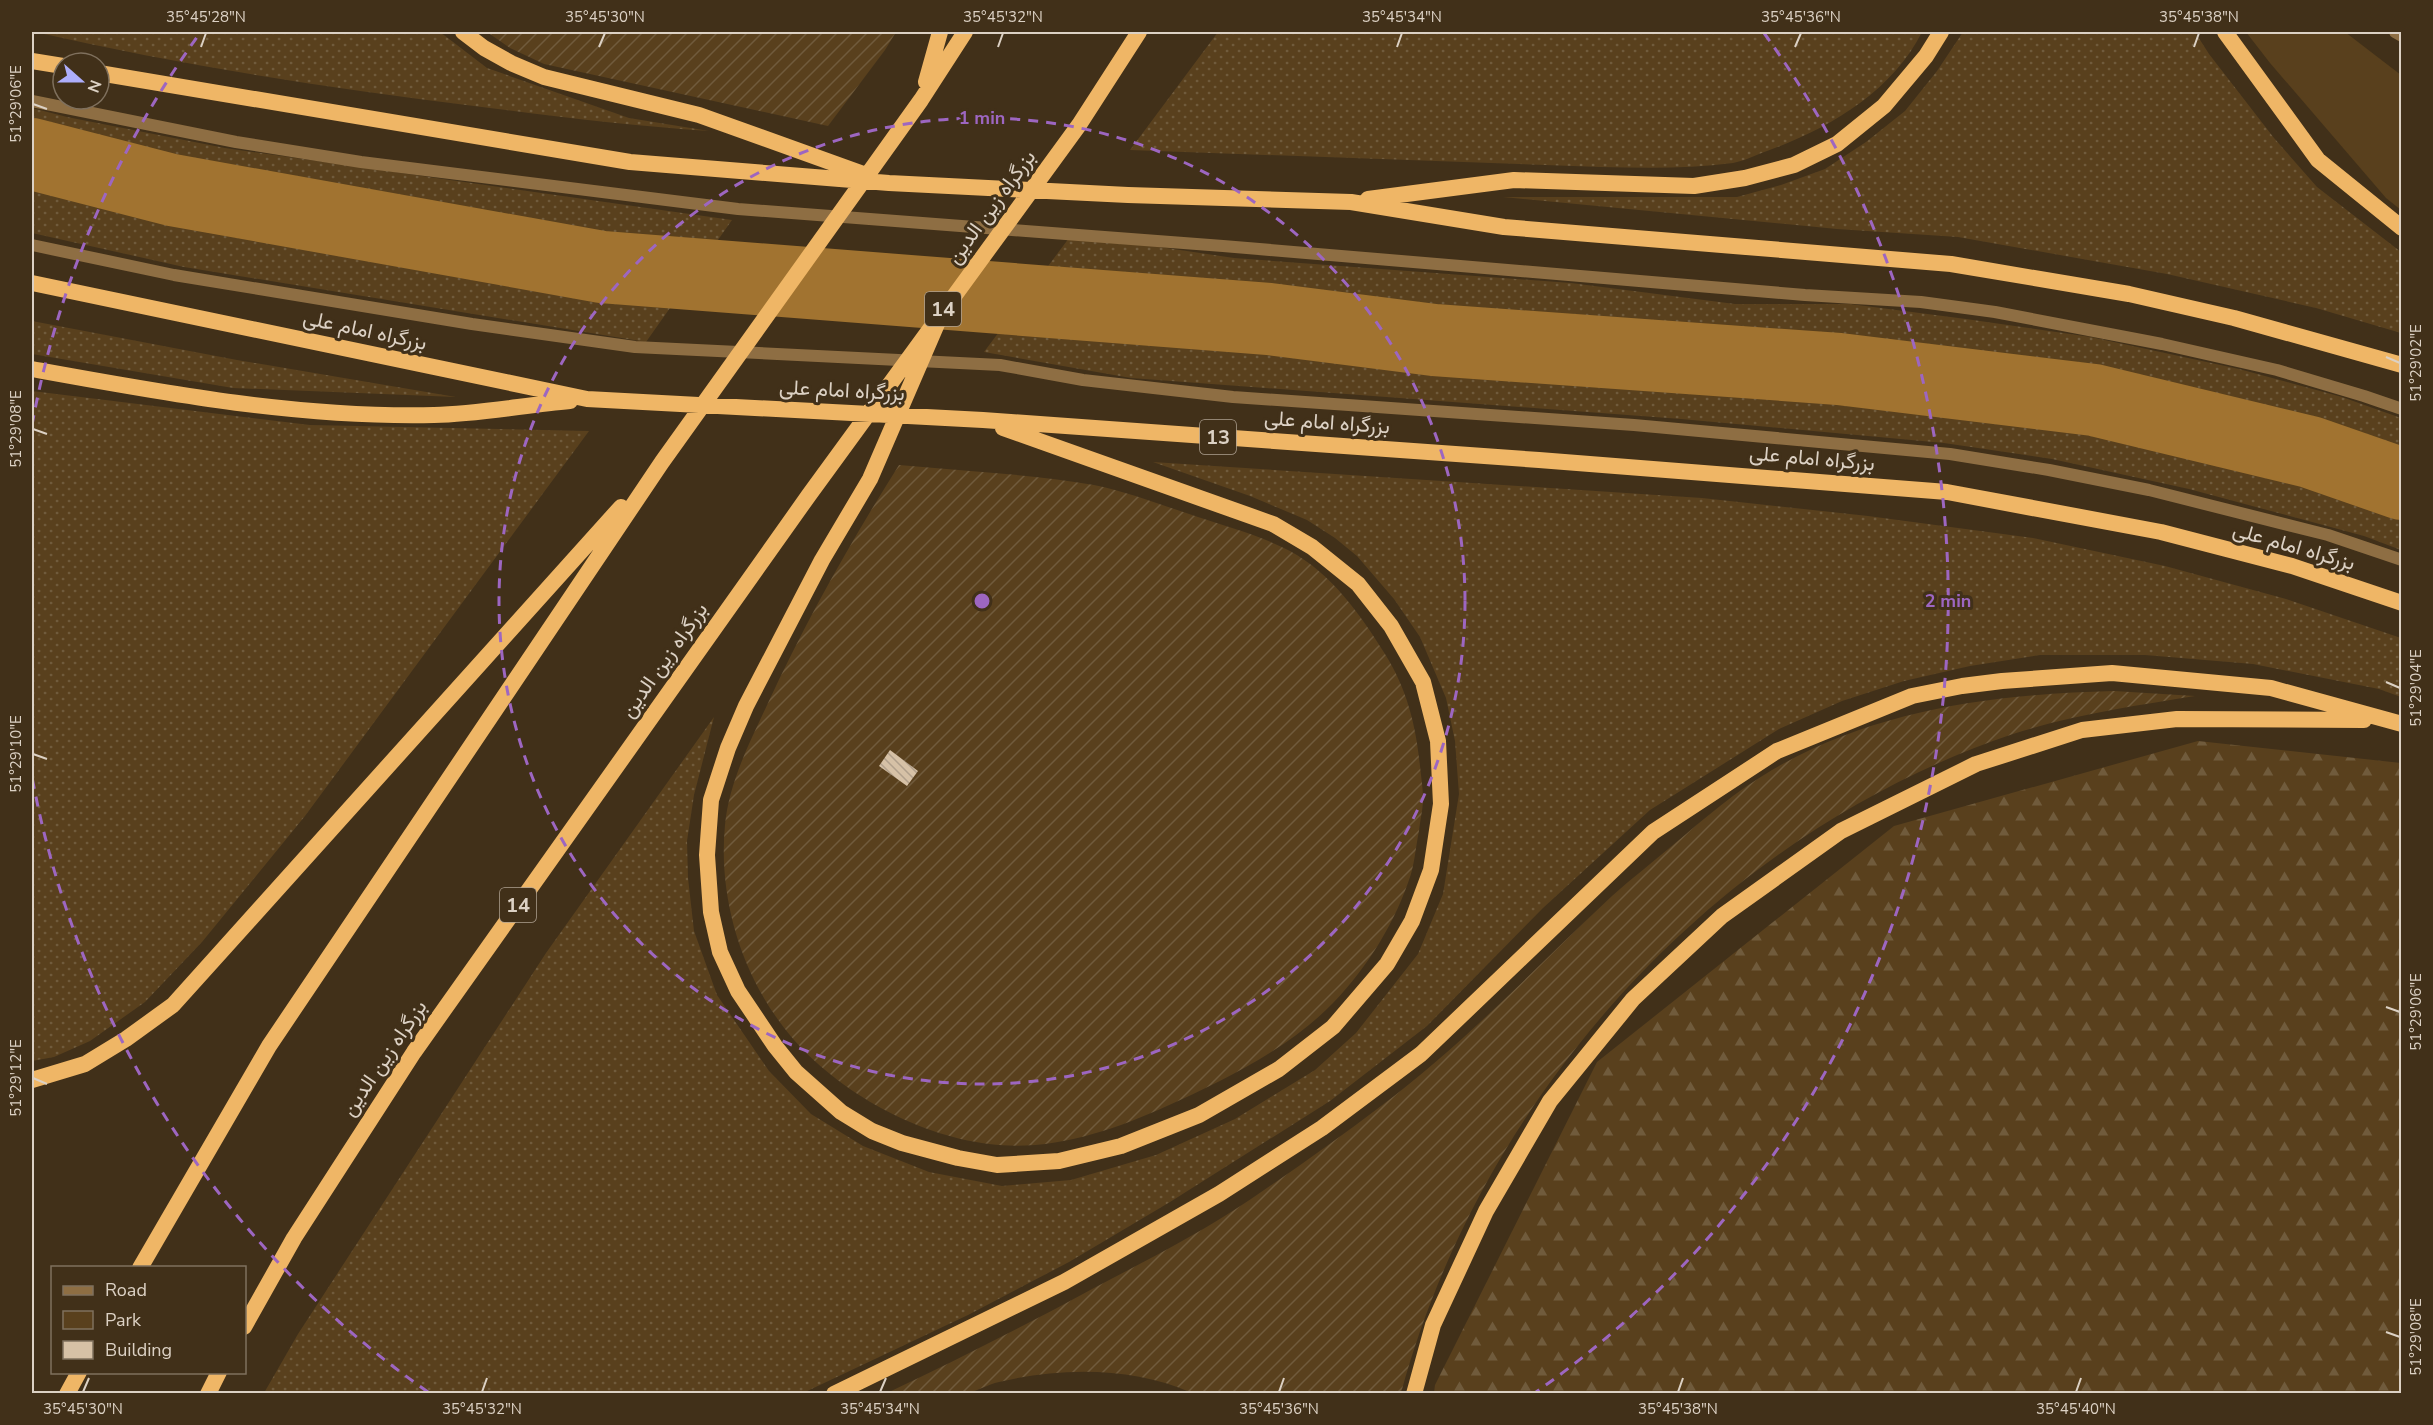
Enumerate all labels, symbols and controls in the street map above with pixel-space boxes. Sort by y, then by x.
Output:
text: 35°45'28"N [166,7,246,27]
text: 35°45'30"N [565,7,645,27]
text: 35°45'32"N [963,7,1043,27]
text: 35°45'34"N [1362,7,1442,27]
text: 35°45'36"N [1761,7,1841,27]
text: 35°45'38"N [2159,7,2239,27]
north arrow [51,51,111,111]
text: 51°29'06"E [6,65,26,143]
text: N [82,76,106,96]
text: 1 min [959,106,1005,130]
street label: بزرگراه زین الدین [940,144,1042,270]
road number: 14 [925,292,961,326]
street label: بزرگراه امام علی [300,303,430,357]
text: 51°29'02"E [2406,324,2426,402]
street label: بزرگراه امام علی [778,373,906,407]
text: 51°29'08"E [6,390,26,468]
street label: بزرگراه امام علی [1263,404,1391,440]
road number: 13 [1200,420,1236,454]
street label: بزرگراه امام علی [1748,439,1876,477]
street label: بزرگراه امام علی [2230,515,2358,577]
text: 2 min [1925,589,1971,613]
centre of rings [972,591,992,611]
street label: بزرگراه زین الدین [614,597,714,723]
text: 51°29'04"E [2406,649,2426,727]
text: 51°29'10"E [6,715,26,793]
road number: 14 [500,888,536,922]
text: 51°29'06"E [2406,973,2426,1051]
street label: بزرگراه زین الدین [335,994,433,1122]
text: 51°29'12"E [6,1039,26,1117]
legend [51,1266,246,1374]
text: Road [105,1278,147,1302]
text: 51°29'08"E [2406,1298,2426,1376]
text: Park [105,1308,142,1332]
text: Building [105,1338,172,1362]
text: 35°45'30"N [43,1399,123,1419]
text: 35°45'32"N [442,1399,522,1419]
text: 35°45'34"N [840,1399,920,1419]
text: 35°45'36"N [1239,1399,1319,1419]
text: 35°45'38"N [1638,1399,1718,1419]
text: 35°45'40"N [2036,1399,2116,1419]

